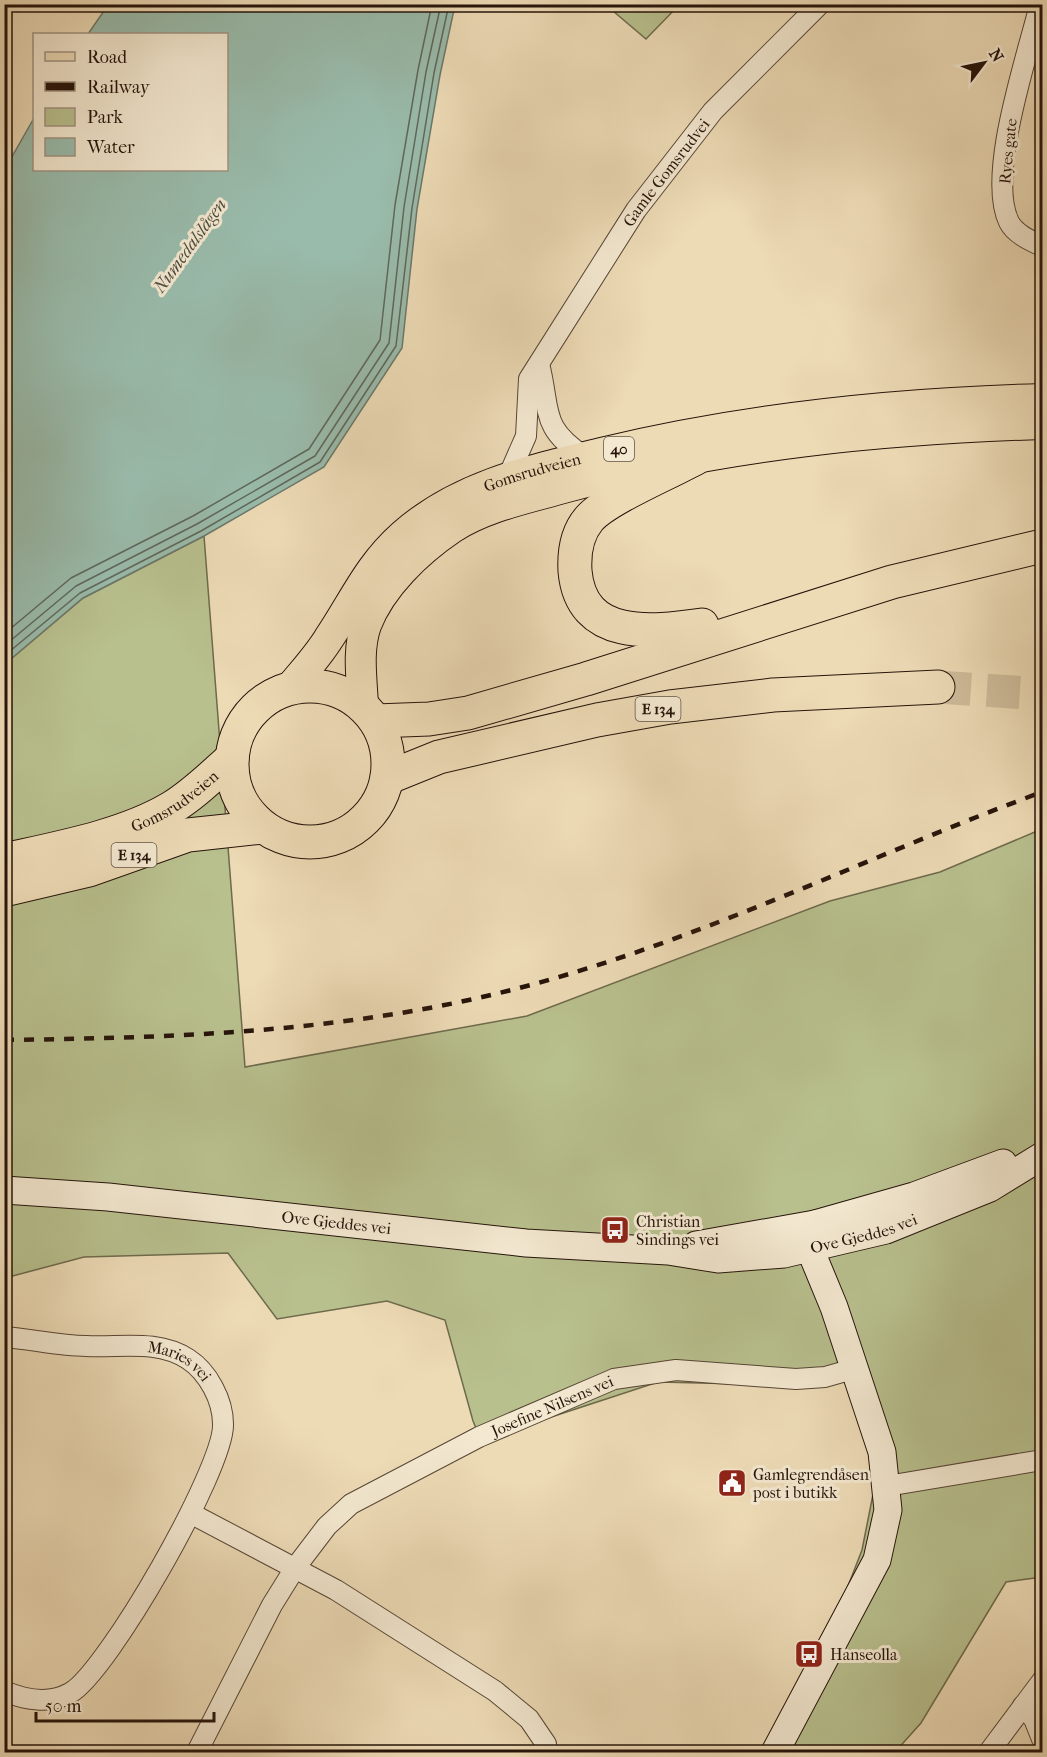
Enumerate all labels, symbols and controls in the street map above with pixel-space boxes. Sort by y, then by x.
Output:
legend [33,33,228,171]
north arrow [954,33,1014,93]
text: N [985,45,1008,66]
text: Road [87,47,127,68]
text: Railway [87,77,151,98]
text: Park [87,107,124,128]
street label: Gamle Gomsrudvei [619,114,713,230]
street label: Ryes gate [995,117,1021,185]
text: Water [86,137,135,158]
water label: Numedalslågen [148,195,231,298]
road number: 40 [604,437,634,461]
street label: Gomsrudveien [481,449,583,495]
road number: E 134 [636,697,680,721]
street label: Gomsrudveien [128,765,222,836]
road number: E 134 [112,843,156,867]
street label: Ove Gjeddes vei [281,1207,392,1238]
street label: Ove Gjeddes vei [808,1209,920,1257]
place label: Christian Sindings vei [636,1212,719,1249]
bus stop icon: Christian Sindings vei [599,1214,631,1246]
street label: Maries vei [147,1337,216,1385]
street label: Josefine Nilsens vei [486,1371,616,1441]
place label: Gamlegrendåsen post i butikk [752,1465,870,1502]
public building icon: Gamlegrendåsen post i butikk [716,1467,748,1499]
bus stop icon: Hanseolla [793,1638,825,1670]
place label: Hanseolla [830,1645,898,1664]
scale bar [36,1685,214,1723]
text: 50 m [45,1696,82,1717]

